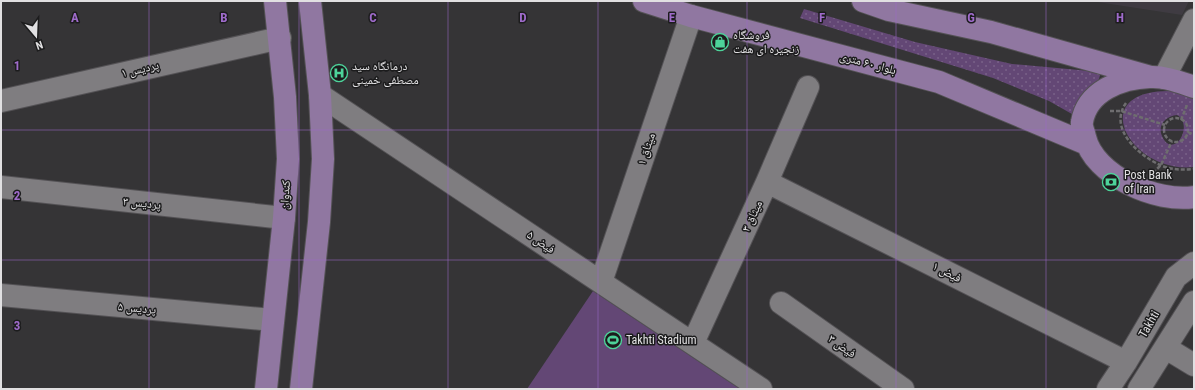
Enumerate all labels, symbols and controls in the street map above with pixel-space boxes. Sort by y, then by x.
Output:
text: A [71,10,79,25]
text: B [220,10,228,25]
text: C [369,10,377,25]
text: D [519,10,527,25]
text: E [669,10,676,25]
text: F [819,10,825,25]
text: G [967,10,975,25]
text: H [1116,10,1124,25]
north arrow [16,16,56,56]
place label: فروشگاه زنجیره ای هفت [733,28,800,56]
shop icon: فروشگاه زنجیره ای هفت [710,32,730,52]
text: N [34,38,44,52]
street label: بلوار ۶۰ متری [838,49,898,78]
text: 1 [14,58,20,73]
street label: پردیس ۱ [120,58,161,80]
place label: درمانگاه سید مصطفی خمینی [352,59,419,87]
hospital icon: درمانگاه سید مصطفی خمینی [329,63,349,83]
street label: میثاق ۱ [634,131,658,167]
place label: Post Bank of Iran [1124,168,1172,196]
bank icon: Post Bank of Iran [1101,172,1121,192]
street label: کندوان [277,180,293,210]
text: 2 [14,188,21,203]
street label: پردیس ۳ [122,194,162,212]
street label: میثاق ۳ [739,198,766,234]
street label: فیض ۵ [524,228,558,257]
street label: فیض ۱ [930,259,964,285]
street label: پردیس ۵ [117,299,157,317]
street label: Takhti [1136,308,1162,340]
text: 3 [14,318,20,333]
sports icon: Takhti Stadium [603,330,623,350]
street label: فیض ۳ [825,331,859,361]
place label: Takhti Stadium [626,333,697,347]

